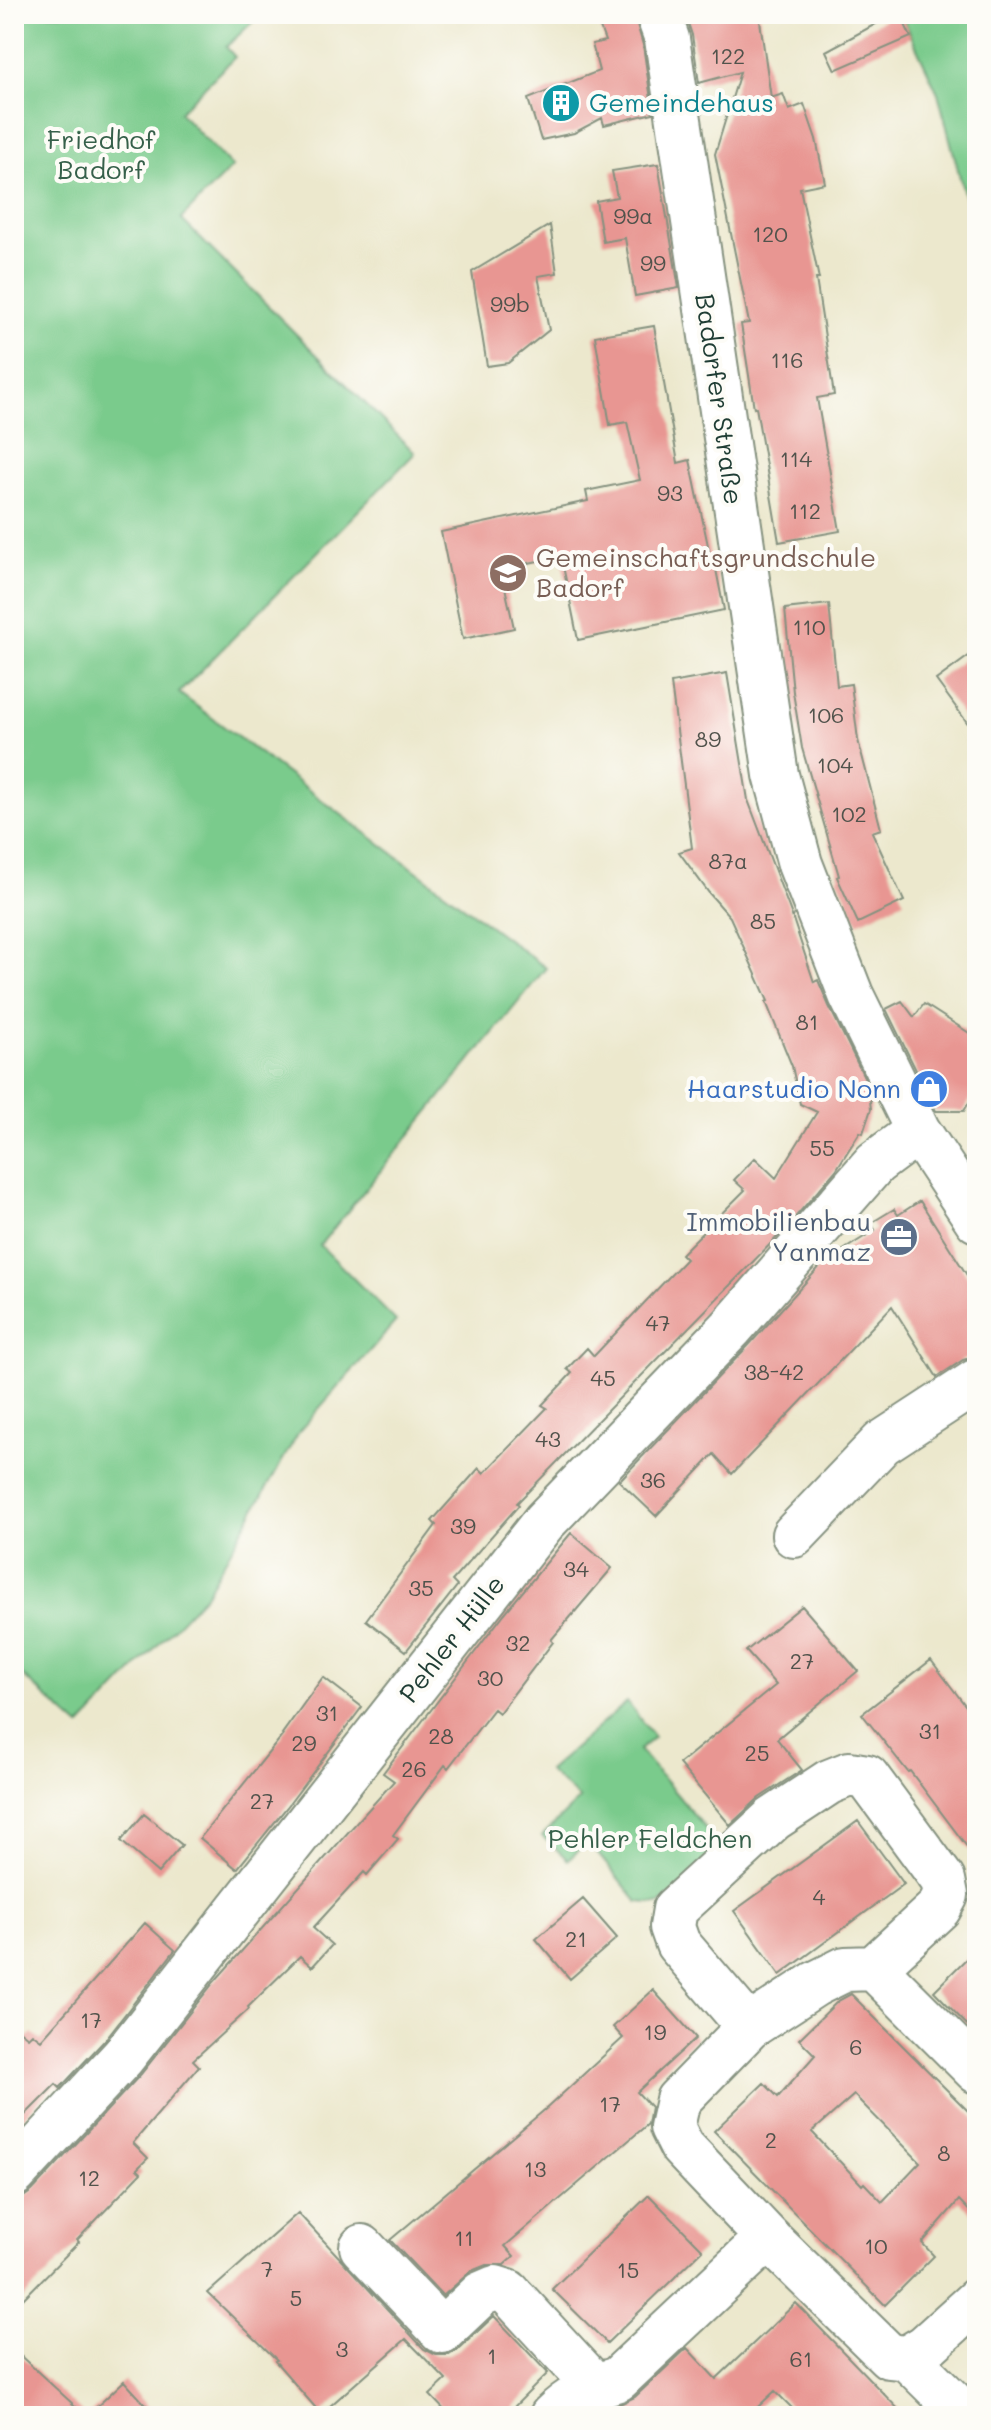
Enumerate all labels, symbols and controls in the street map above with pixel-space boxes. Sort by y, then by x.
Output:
house number: 122 [711,41,745,70]
building icon: Gemeindehaus [540,82,582,124]
place label: Gemeindehaus [589,85,774,119]
park label: Friedhof Badorf [47,122,156,186]
house number: 99a [613,201,653,230]
house number: 120 [752,219,788,248]
house number: 99 [640,248,666,277]
house number: 99b [490,289,530,318]
street label: Badorfer Straße [688,291,752,507]
house number: 116 [771,345,803,374]
house number: 114 [780,444,812,473]
house number: 93 [657,478,683,507]
house number: 112 [789,496,821,525]
place label: Gemeinschaftsgrundschule Badorf [536,540,876,604]
school or university icon: Gemeinschaftsgrundschule Badorf [487,552,529,594]
house number: 110 [792,612,826,641]
house number: 106 [808,700,844,729]
house number: 89 [695,724,721,753]
house number: 104 [817,750,853,779]
house number: 102 [831,799,867,828]
house number: 87a [708,846,748,875]
house number: 85 [750,906,776,935]
house number: 81 [795,1007,819,1036]
shop icon: Haarstudio Nonn [908,1068,950,1110]
place label: Haarstudio Nonn [687,1071,901,1105]
house number: 55 [809,1133,835,1162]
place label: Immobilienbau Yanmaz [686,1204,871,1268]
office icon: Immobilienbau Yanmaz [878,1216,920,1258]
house number: 47 [645,1308,671,1337]
house number: 38-42 [744,1357,804,1386]
house number: 45 [590,1363,616,1392]
house number: 43 [535,1424,561,1453]
house number: 36 [640,1465,666,1494]
house number: 39 [450,1511,476,1540]
house number: 34 [563,1554,589,1583]
street label: Pehler Hülle [391,1568,512,1709]
house number: 35 [408,1573,434,1602]
house number: 32 [505,1628,531,1657]
house number: 27 [790,1646,814,1675]
house number: 30 [477,1663,503,1692]
house number: 31 [316,1698,338,1727]
house number: 31 [919,1716,941,1745]
house number: 28 [428,1721,454,1750]
house number: 29 [291,1728,317,1757]
house number: 25 [744,1738,770,1767]
house number: 26 [401,1754,427,1783]
house number: 27 [250,1786,274,1815]
park label: Pehler Feldchen [548,1821,752,1855]
house number: 4 [813,1882,826,1911]
house number: 21 [565,1924,587,1953]
house number: 17 [80,2005,102,2034]
house number: 19 [644,2017,666,2046]
house number: 6 [849,2032,863,2061]
house number: 17 [599,2089,621,2118]
house number: 2 [765,2125,777,2154]
house number: 8 [937,2138,951,2167]
house number: 13 [524,2154,546,2183]
house number: 12 [78,2163,100,2192]
house number: 11 [454,2223,474,2252]
house number: 10 [864,2231,888,2260]
house number: 7 [261,2254,273,2283]
house number: 15 [617,2255,639,2284]
house number: 5 [290,2283,302,2312]
house number: 3 [336,2334,349,2363]
house number: 1 [487,2341,497,2370]
house number: 61 [789,2344,813,2373]

